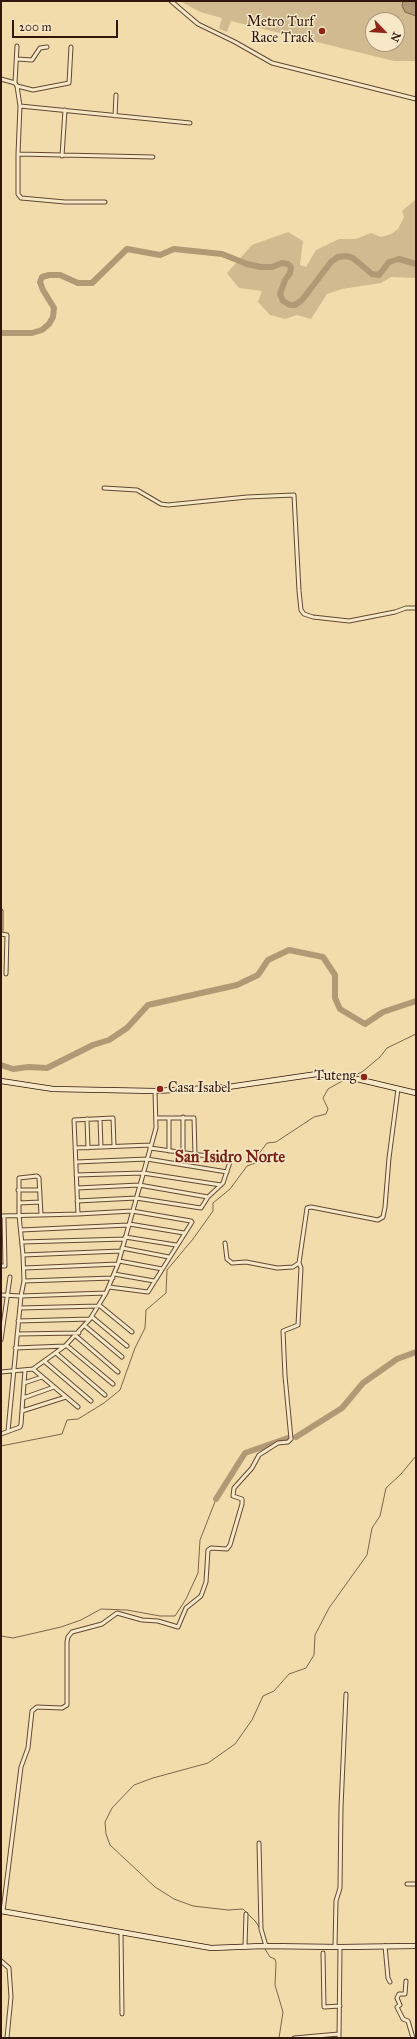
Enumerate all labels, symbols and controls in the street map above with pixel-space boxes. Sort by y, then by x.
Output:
scale bar [14,12,120,38]
north arrow [365,12,405,52]
place label: Metro Turf Race Track [247,15,314,48]
text: 200 m [19,20,52,34]
marker: Metro Turf Race Track [317,26,327,36]
text: N [388,30,403,44]
place label: Tuteng [314,1069,356,1085]
marker: Tuteng [359,1072,369,1082]
place label: Casa Isabel [168,1081,231,1097]
marker: Casa Isabel [155,1084,165,1094]
district label: San Isidro Norte [175,1148,285,1168]

